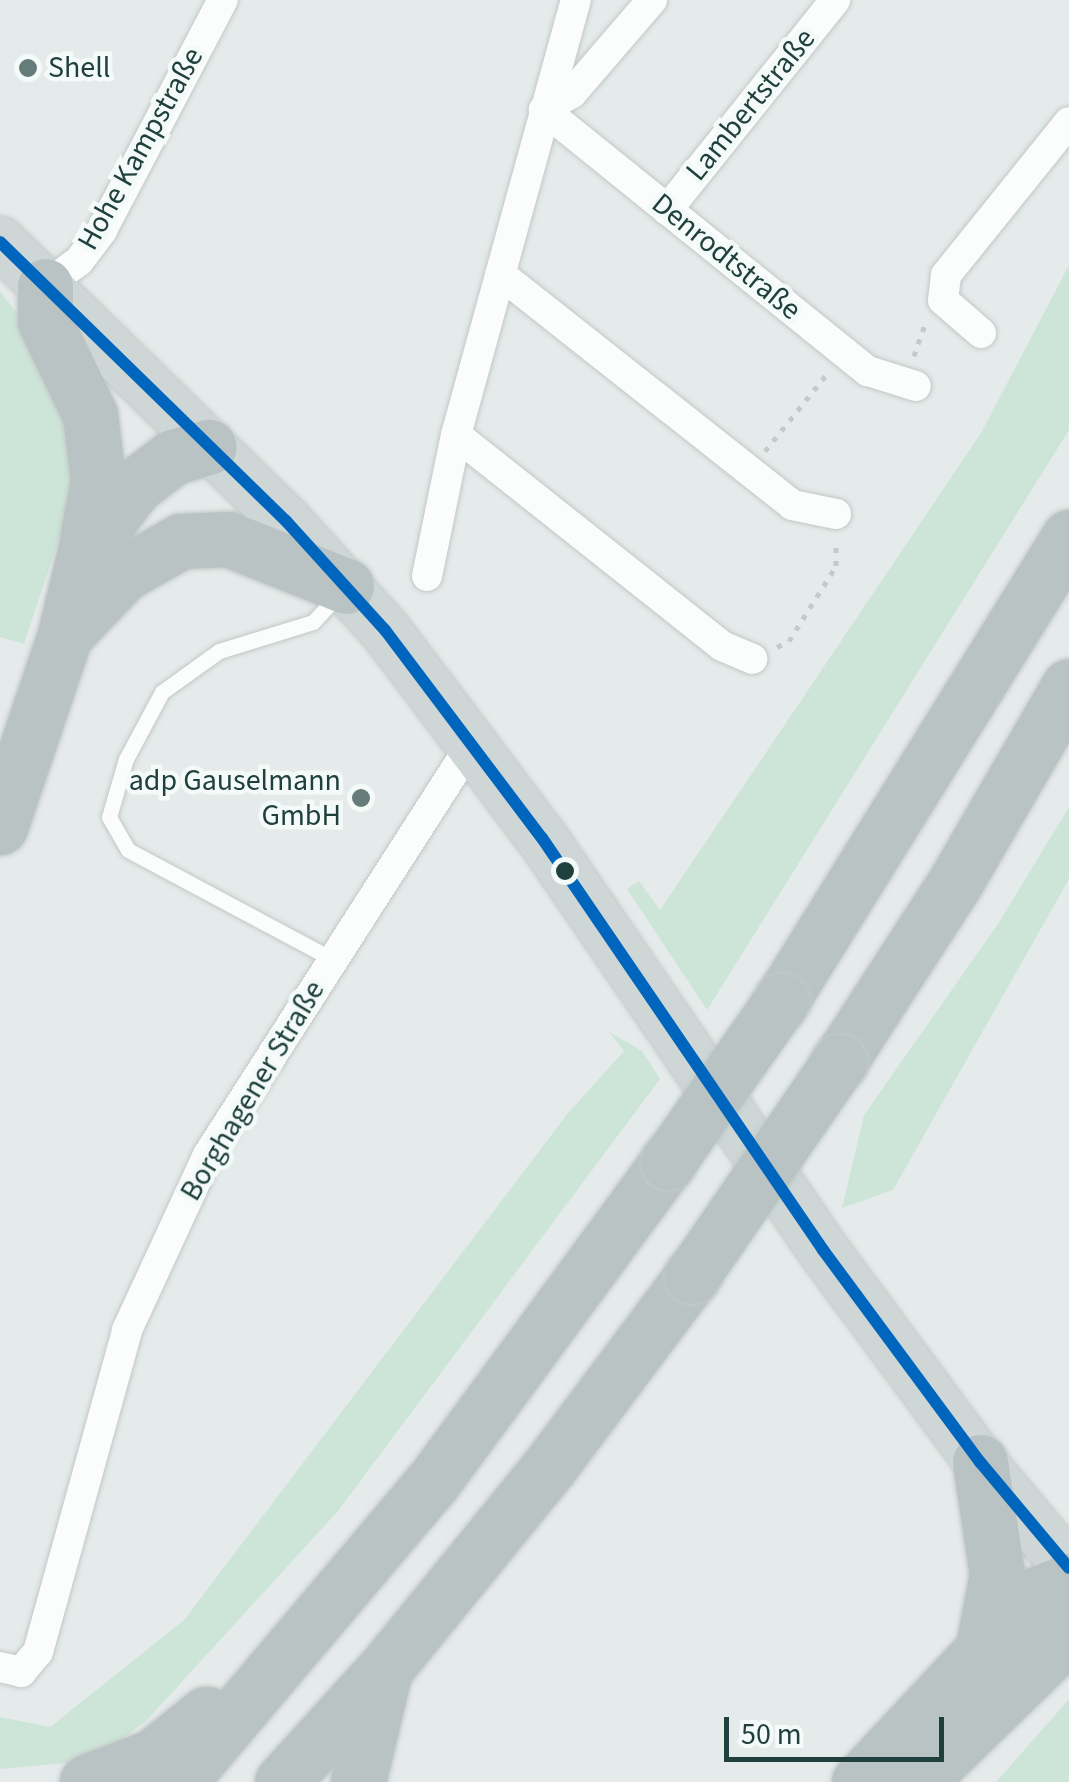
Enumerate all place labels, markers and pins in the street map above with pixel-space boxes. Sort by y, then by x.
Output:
place label: Shell [48,50,111,86]
marker: Shell [17,57,39,79]
place label: adp Gauselmann GmbH [129,763,341,834]
marker: adp Gauselmann GmbH [350,787,372,809]
unlabelled marker [555,861,575,881]

